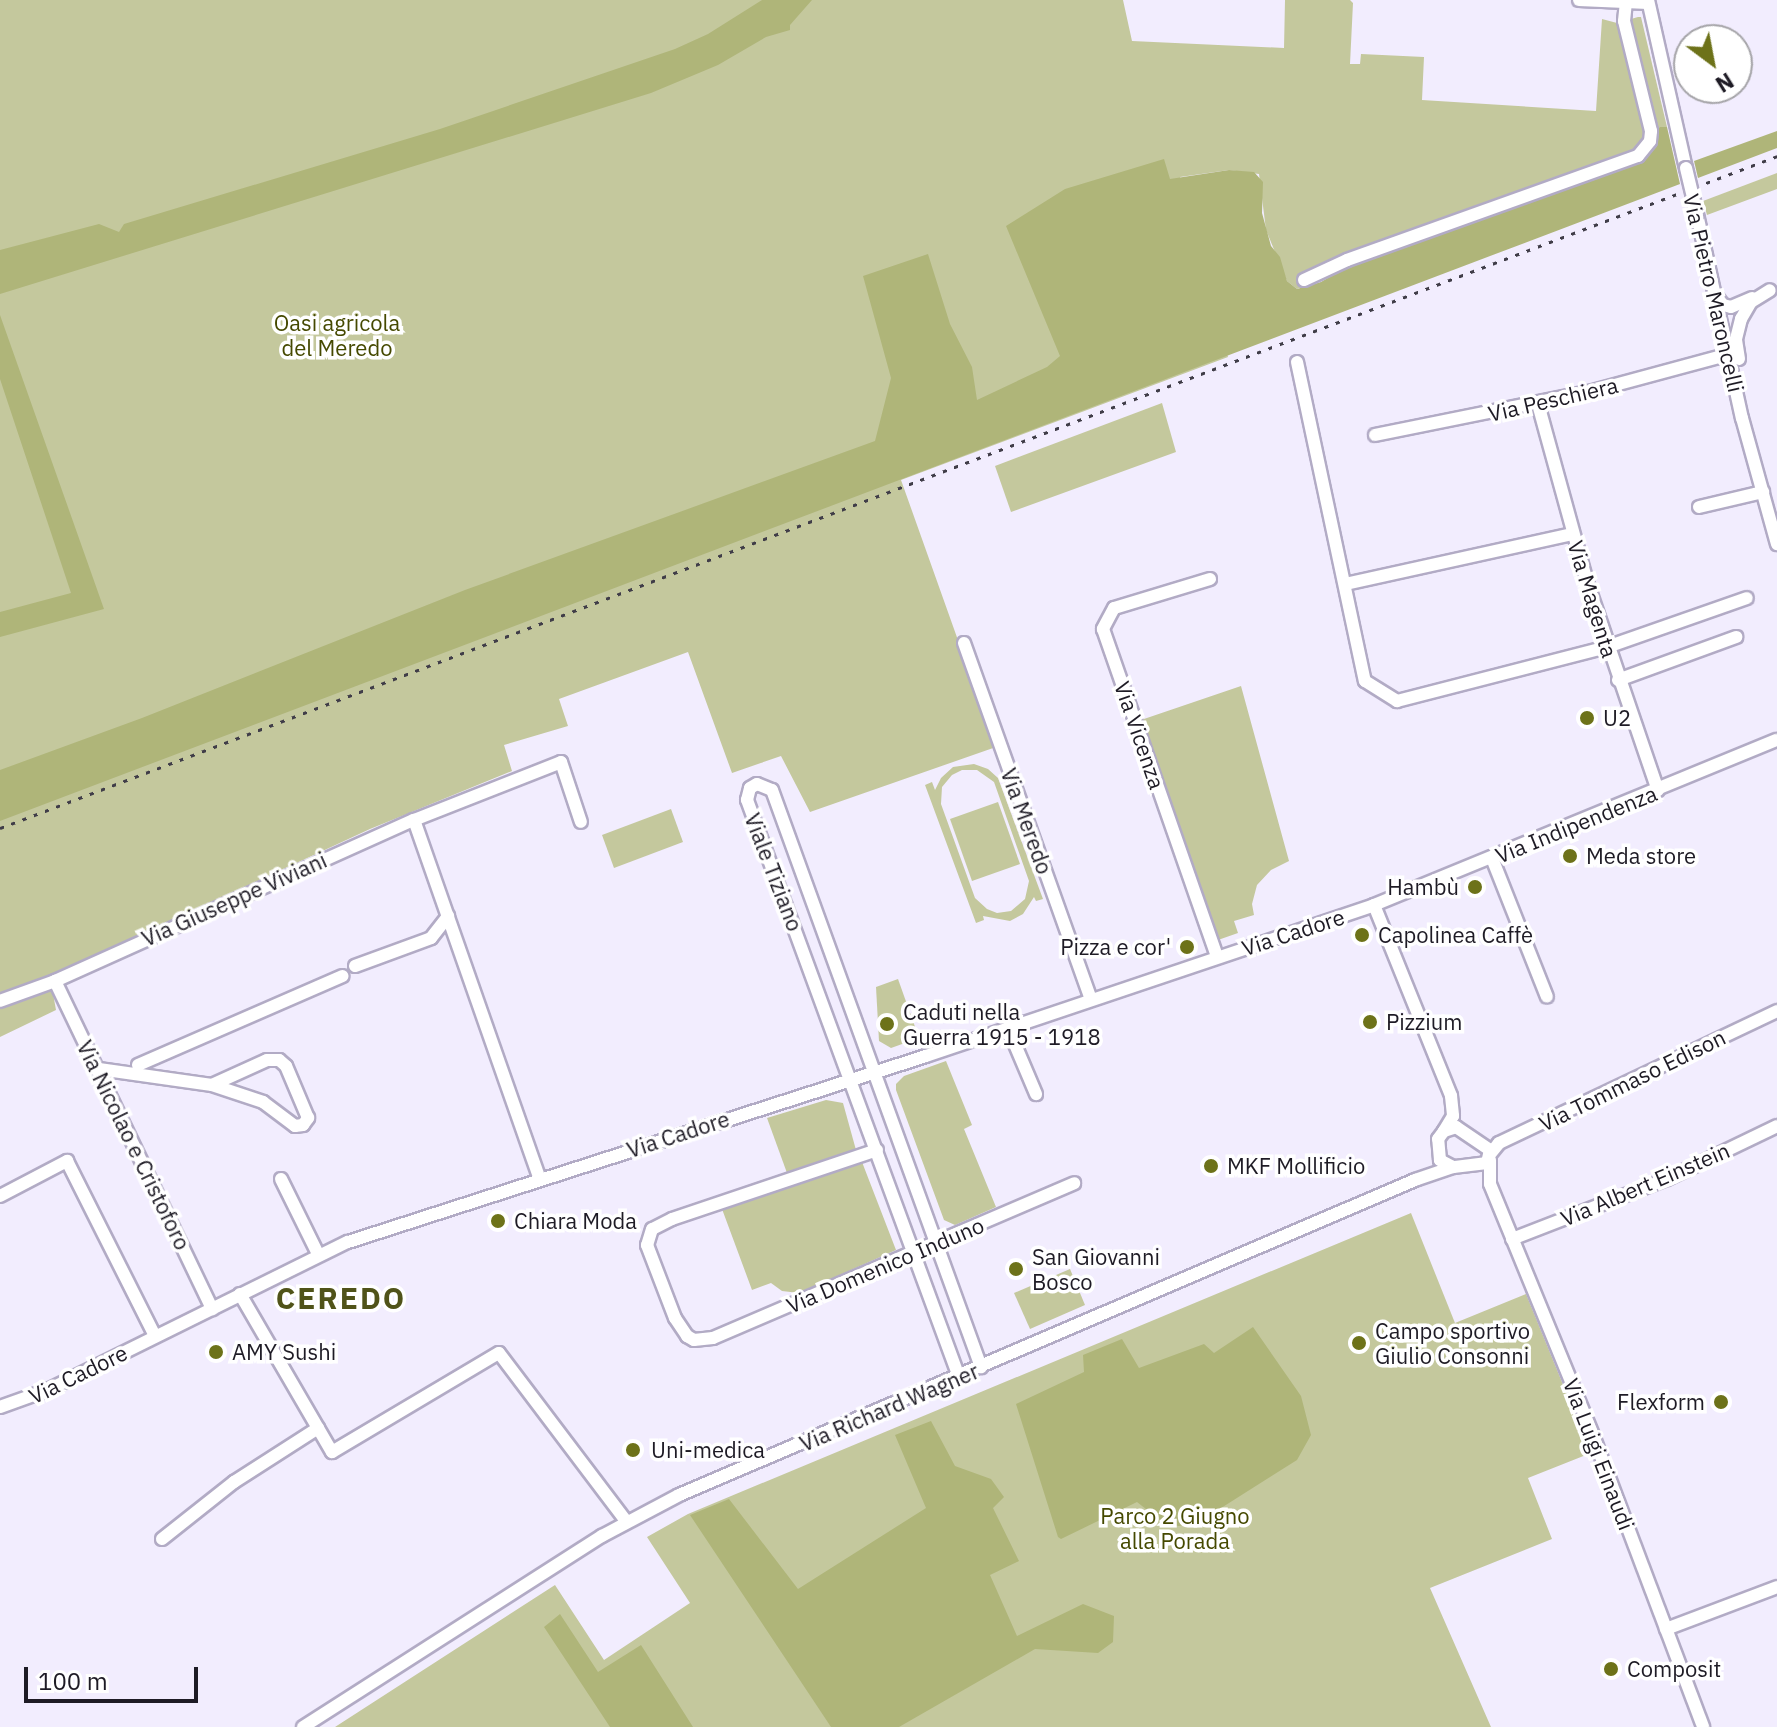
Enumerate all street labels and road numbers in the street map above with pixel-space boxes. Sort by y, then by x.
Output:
street label: Via Pietro Maroncelli [1678,191,1750,395]
street label: Via Peschiera [1486,371,1620,427]
street label: Via Magenta [1563,537,1623,661]
street label: Via Vicenza [1109,678,1171,792]
street label: Via Meredo [996,764,1058,878]
street label: Via Indipendenza [1491,780,1661,868]
street label: Viale Tiziano [739,809,809,935]
street label: Via Giuseppe Viviani [137,846,331,952]
street label: Via Cadore [1238,903,1348,961]
street label: Via Tommaso Edison [1534,1023,1730,1137]
street label: Via Nicolao e Cristoforo [72,1036,196,1254]
street label: Via Cadore [623,1105,733,1163]
street label: Via Albert Einstein [1557,1137,1733,1231]
street label: Via Domenico Induno [782,1211,988,1319]
street label: Via Cadore [24,1339,132,1409]
street label: Via Richard Wagner [795,1357,983,1457]
street label: Via Luigi Einaudi [1558,1374,1640,1534]

